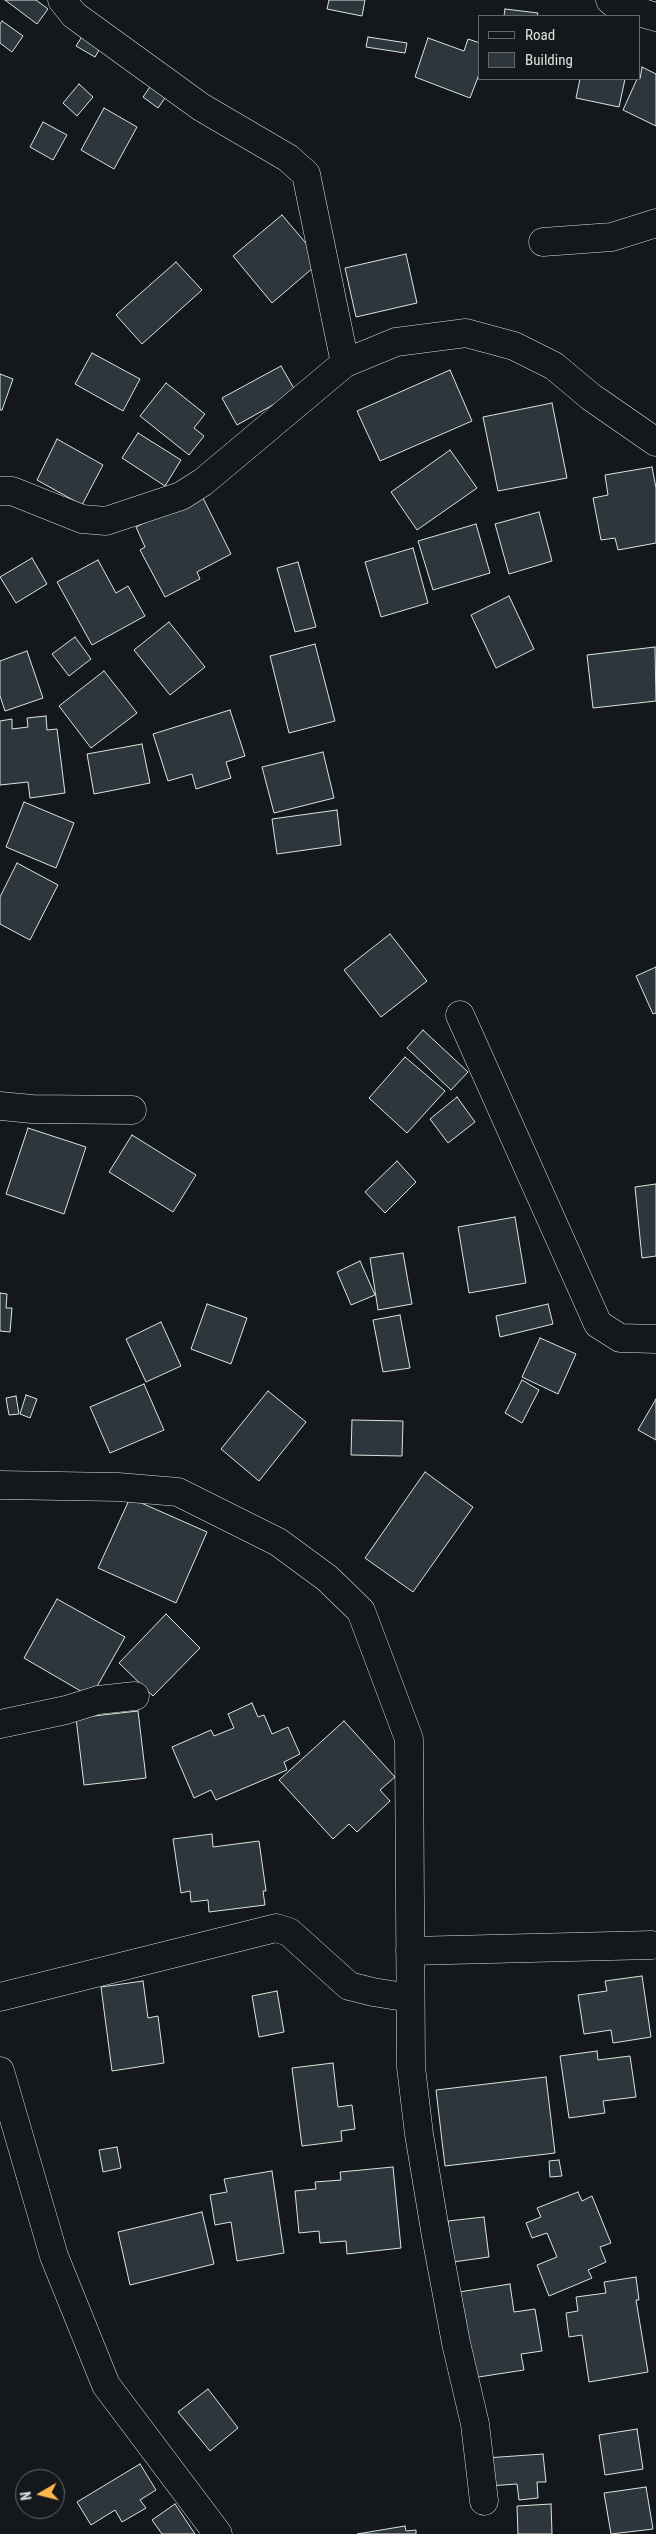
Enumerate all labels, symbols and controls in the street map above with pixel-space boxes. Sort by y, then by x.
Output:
legend [478,15,641,80]
text: Road [525,26,555,44]
text: Building [525,51,573,69]
north arrow [15,2469,65,2519]
text: N [18,2491,35,2501]

